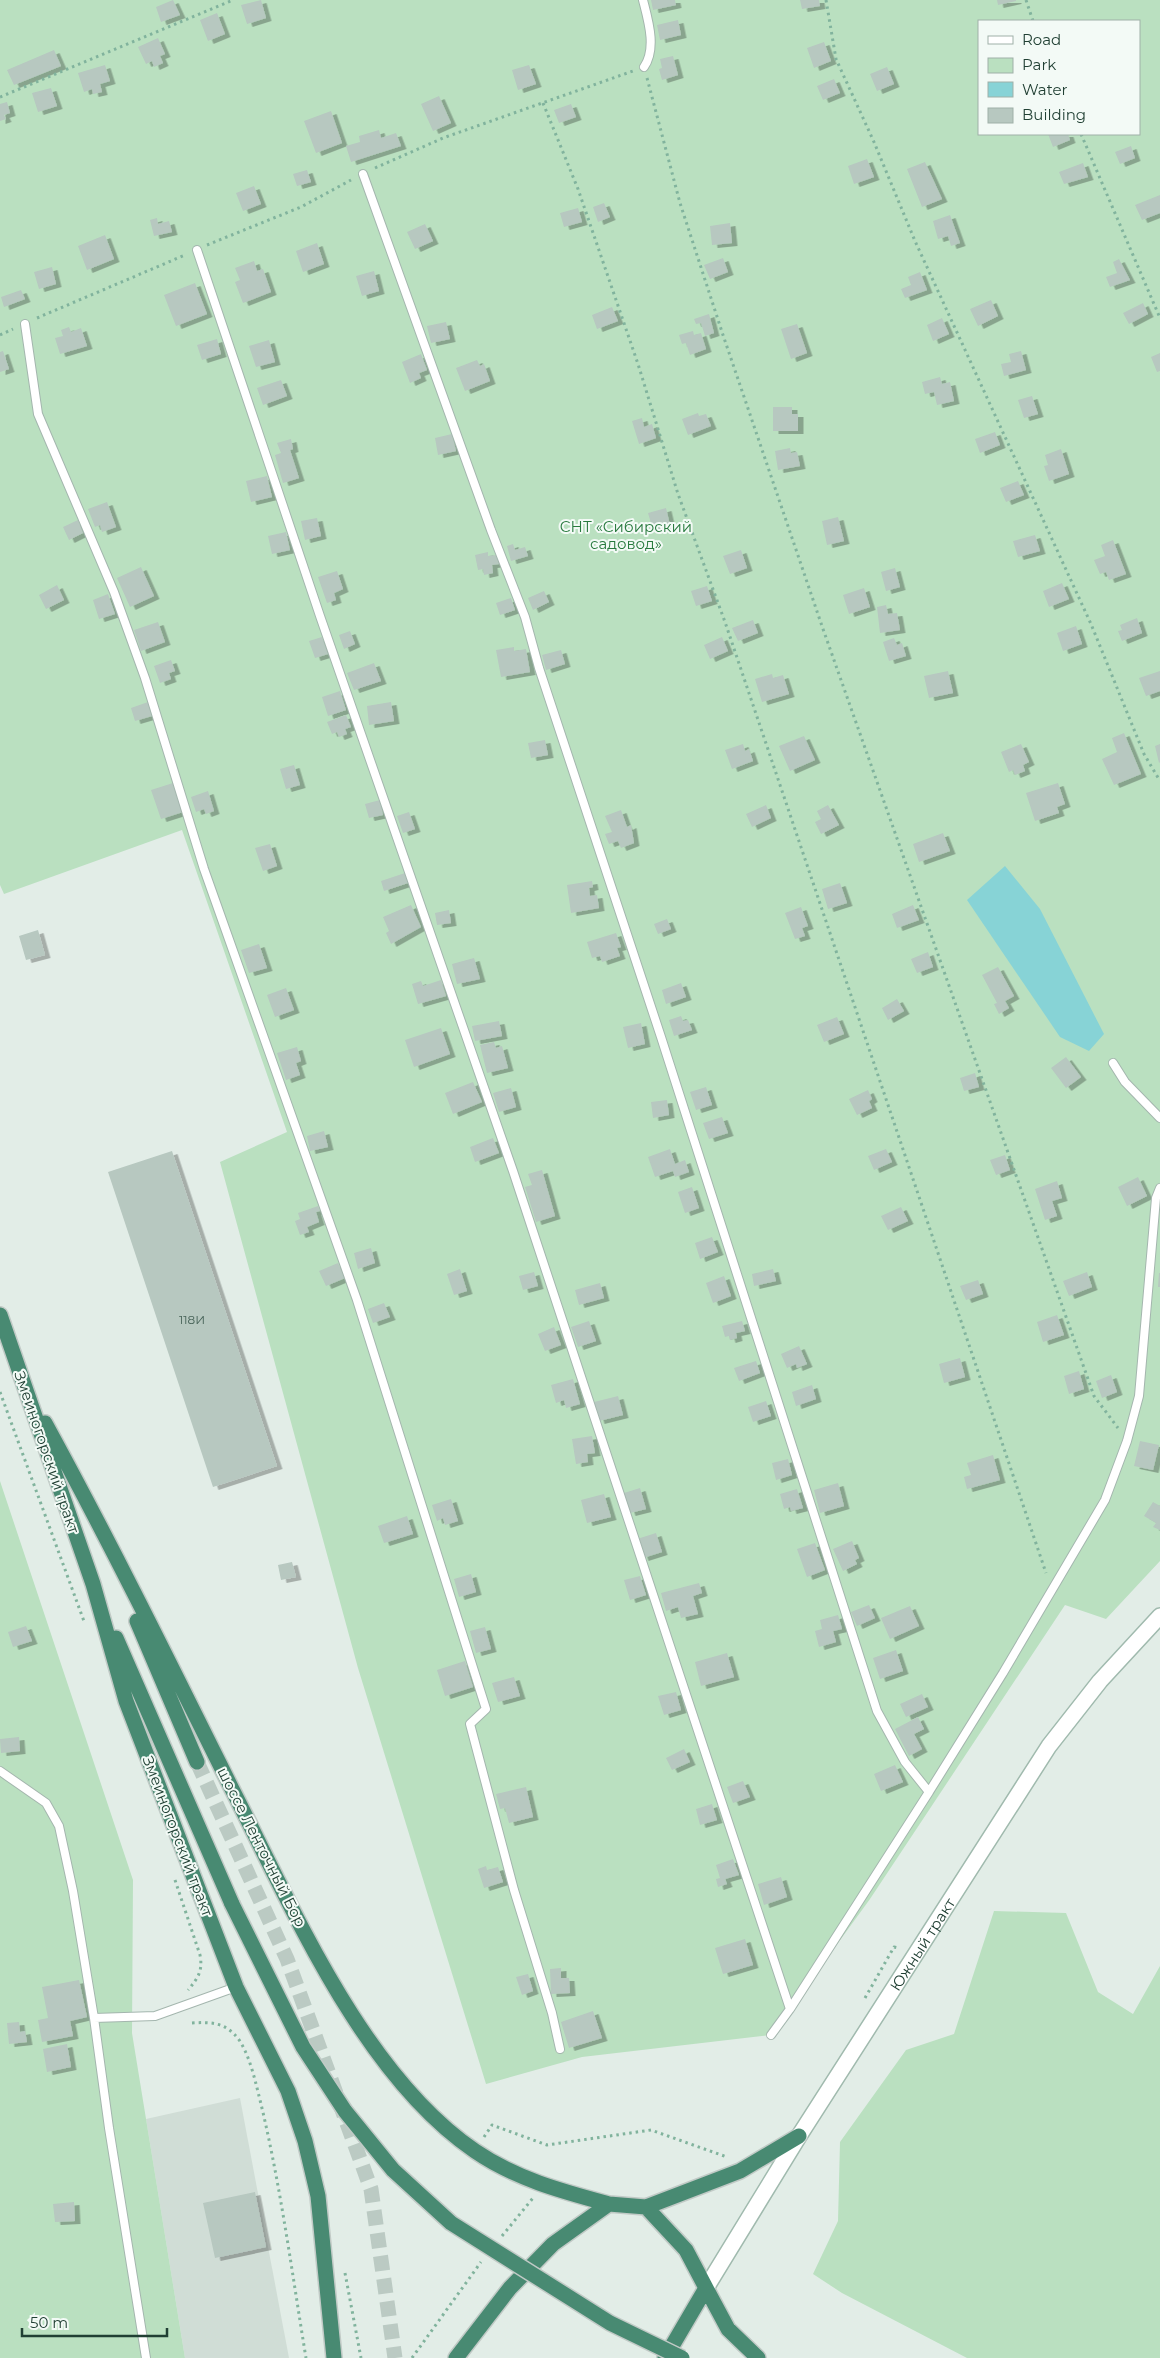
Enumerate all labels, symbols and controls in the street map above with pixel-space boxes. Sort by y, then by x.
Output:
legend [978,20,1140,135]
text: Road [1022,30,1061,49]
text: Park [1022,55,1056,74]
text: Water [1022,80,1068,99]
text: Building [1022,105,1086,124]
park label: СНТ «Сибирский садовод» [560,517,692,553]
house number: 118И [179,1312,205,1327]
street label: Змеиногорский тракт [10,1368,84,1537]
street label: Змеиногорский тракт [139,1753,218,1920]
street label: шоссе Ленточный Бор [213,1764,311,1930]
street label: Южный тракт [885,1893,959,1994]
scale bar [22,2306,168,2338]
text: 50 m [30,2313,68,2332]

